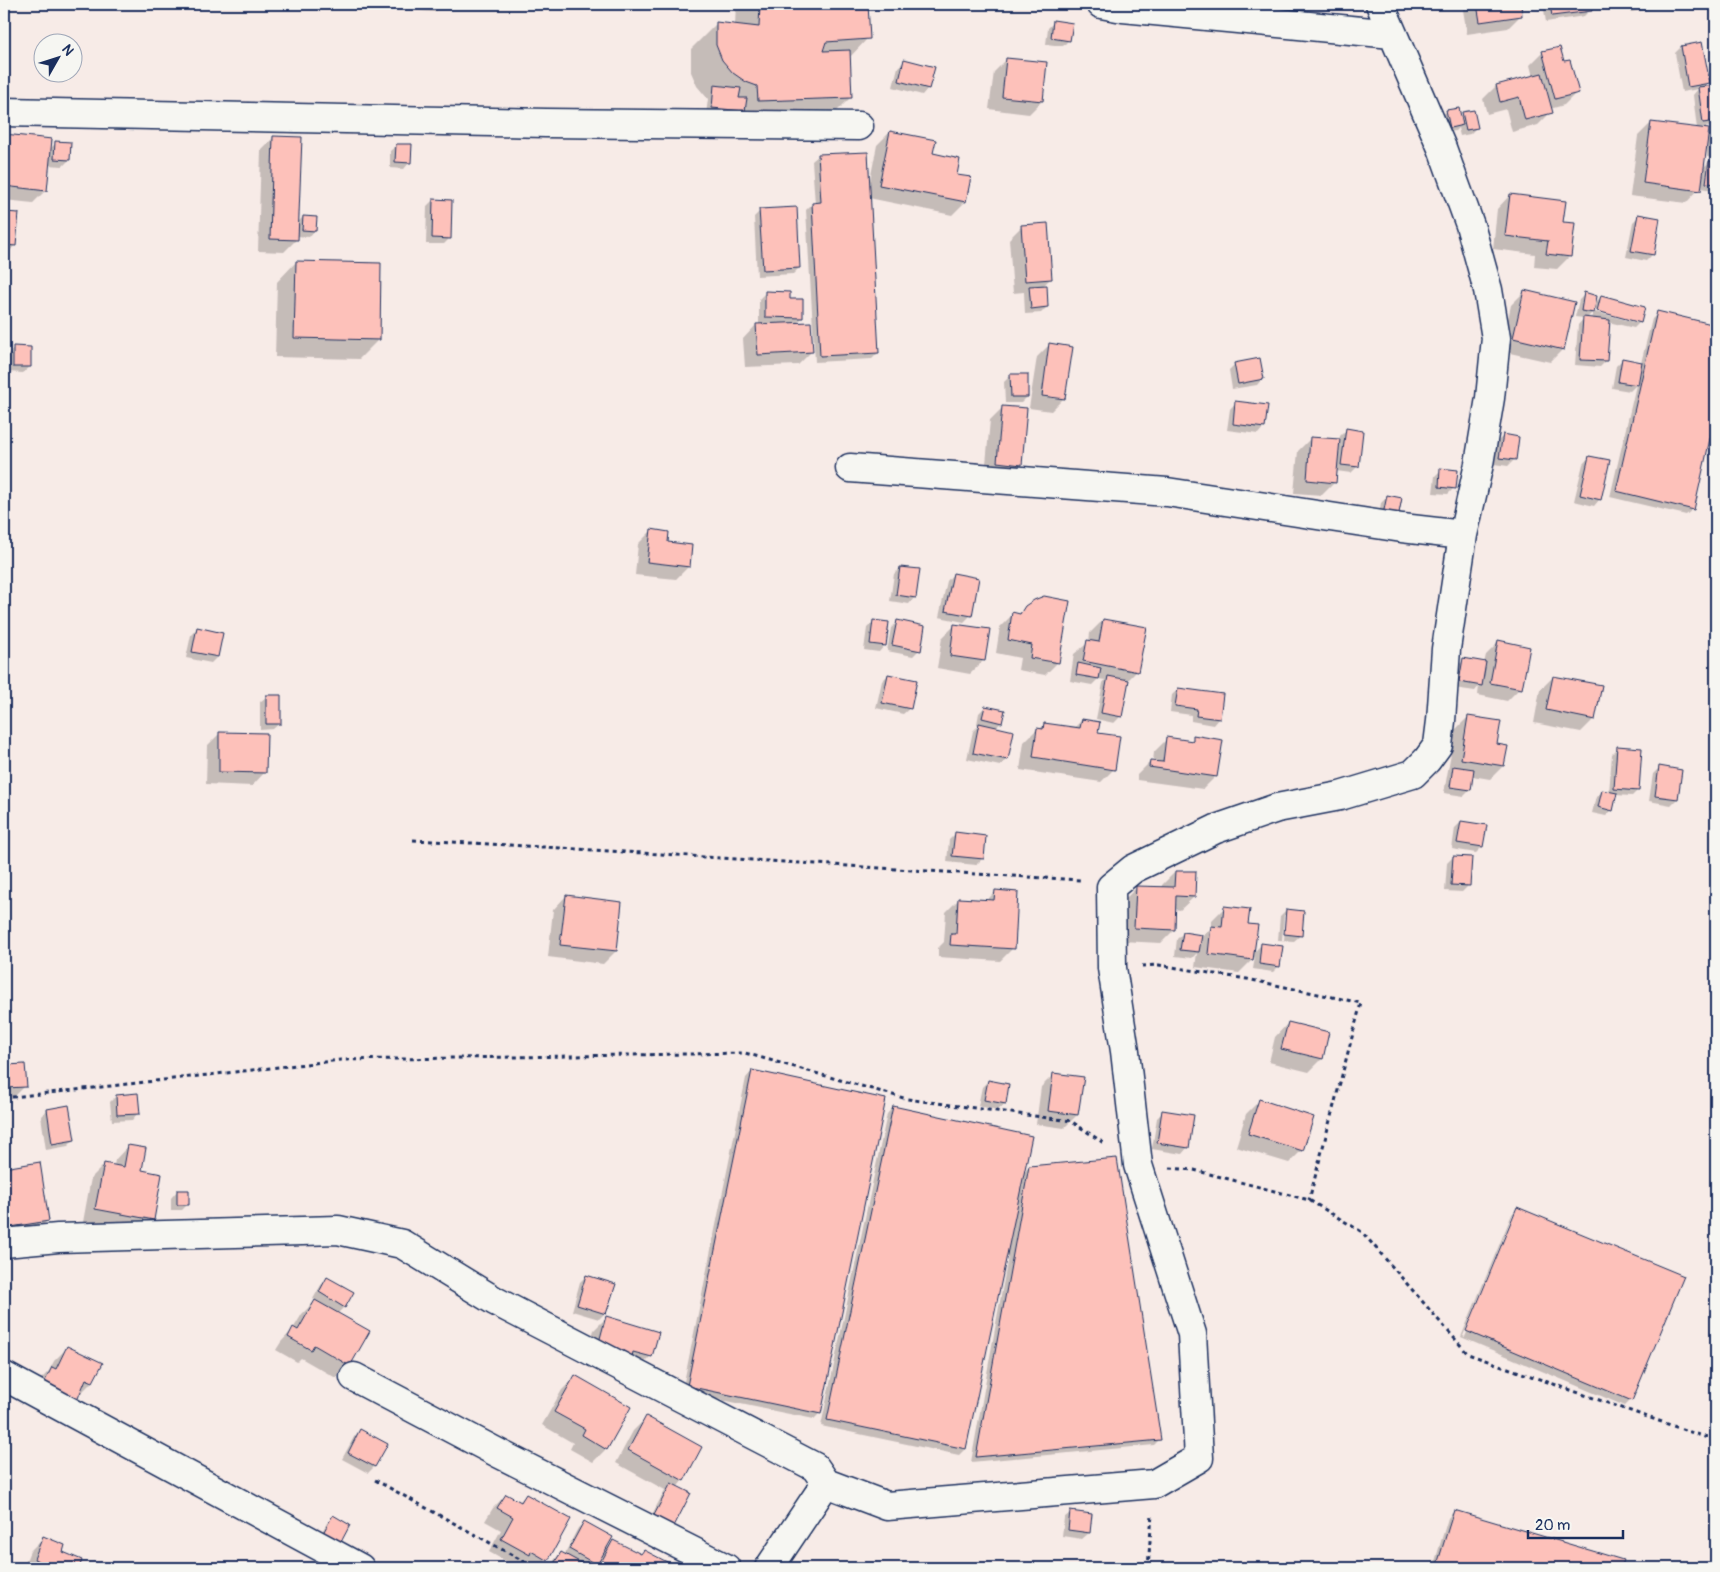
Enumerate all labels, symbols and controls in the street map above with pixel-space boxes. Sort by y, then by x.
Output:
north arrow [32,32,82,82]
text: N [58,41,77,59]
scale bar [1528,1507,1622,1539]
text: 20 m [1535,1516,1570,1535]

